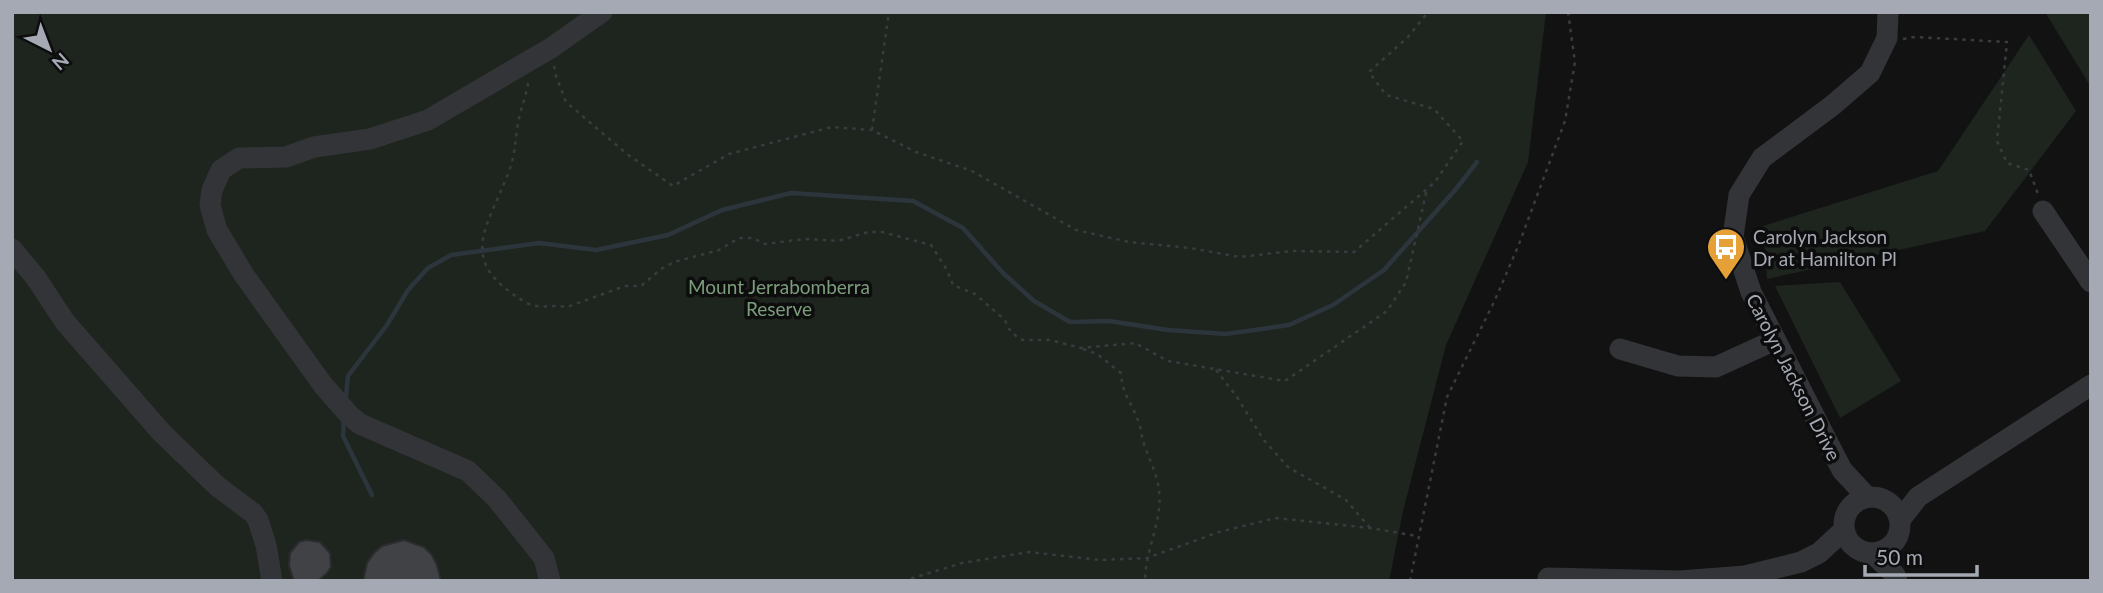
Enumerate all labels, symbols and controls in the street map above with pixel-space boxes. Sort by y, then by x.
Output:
north arrow [14,14,84,84]
text: N [48,49,74,75]
place label: Carolyn Jackson Dr at Hamilton Pl [1753,225,1897,270]
bus stop icon: Carolyn Jackson Dr at Hamilton Pl [1705,226,1747,281]
park label: Mount Jerrabomberra Reserve [688,275,870,320]
street label: Carolyn Jackson Drive [1742,290,1846,464]
scale bar [1865,534,1977,578]
text: 50 m [1876,544,1923,569]

